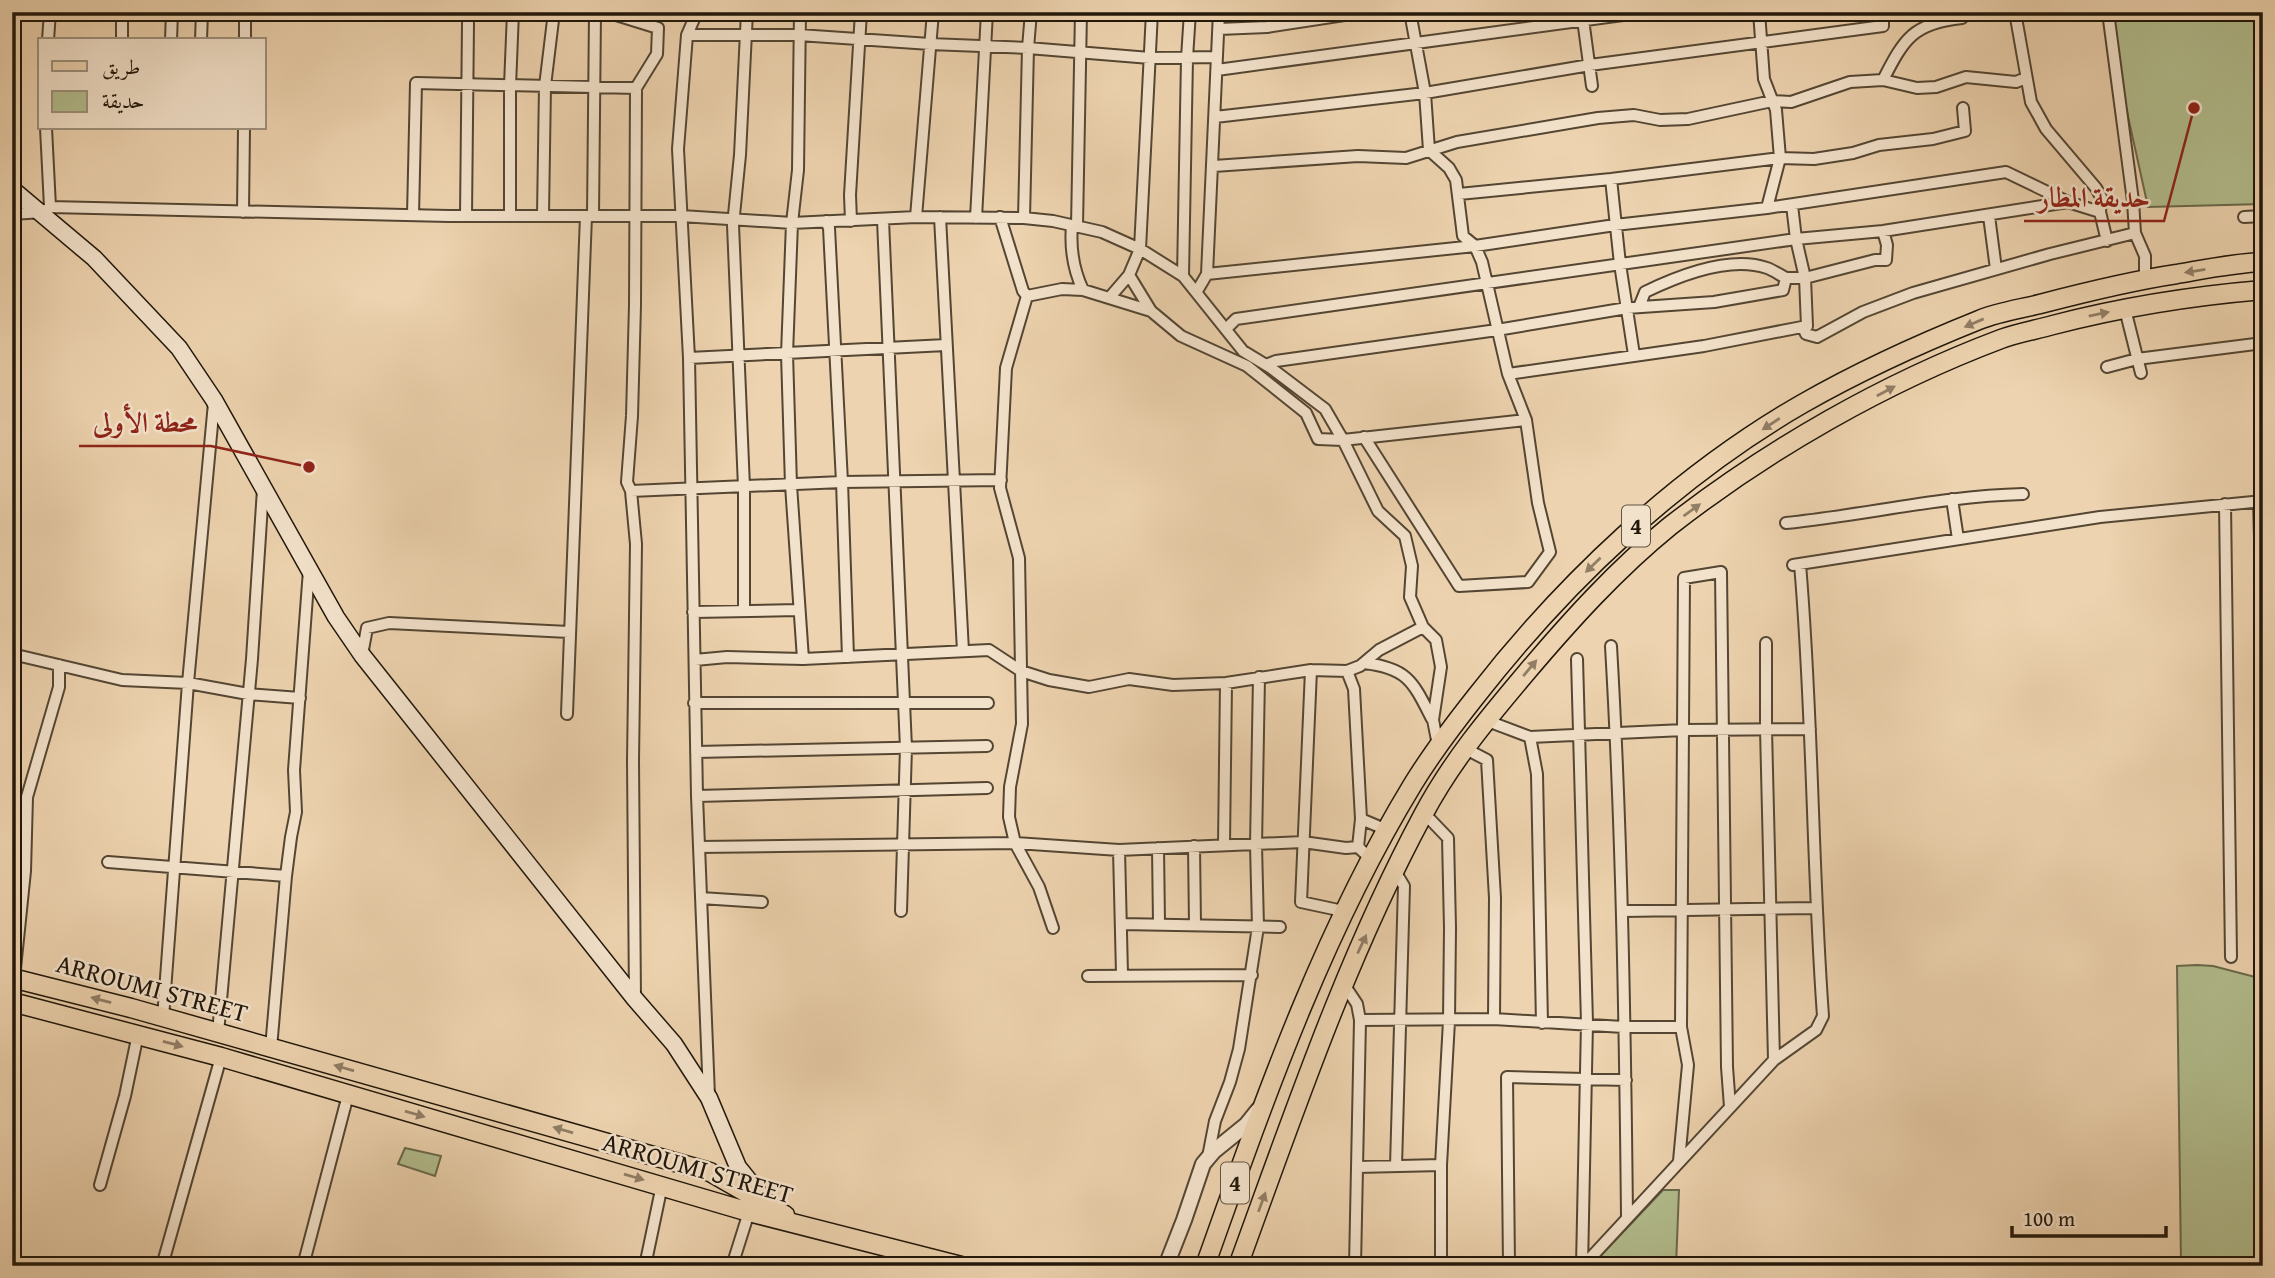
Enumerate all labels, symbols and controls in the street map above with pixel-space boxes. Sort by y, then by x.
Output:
legend [38,38,266,130]
text: طريق [102,51,140,82]
text: حديقة [102,85,145,116]
callout: حديقة المطار [2024,172,2164,221]
text: حديقة المطار [2035,176,2150,217]
one-way arrow [2184,266,2206,277]
one-way arrow [2088,308,2110,319]
one-way arrow [1963,317,1984,328]
one-way arrow [1876,385,1895,397]
callout: محطة الأولى [79,397,211,446]
text: محطة الأولى [92,401,198,442]
one-way arrow [1762,417,1780,431]
one-way arrow [1683,503,1701,518]
road number: 4 [1622,505,1650,546]
one-way arrow [1585,557,1601,573]
one-way arrow [1522,660,1537,677]
one-way arrow [1356,934,1367,954]
street label: ARROUMI STREET [52,943,253,1032]
one-way arrow [91,995,112,1005]
one-way arrow [163,1039,184,1049]
one-way arrow [333,1063,354,1073]
one-way arrow [404,1109,426,1120]
street label: ARROUMI STREET [598,1122,798,1214]
one-way arrow [552,1125,573,1135]
road number: 4 [1221,1162,1249,1204]
one-way arrow [623,1172,644,1182]
one-way arrow [1256,1191,1267,1212]
scale bar [2012,1194,2166,1238]
text: 100 m [2023,1203,2075,1234]

